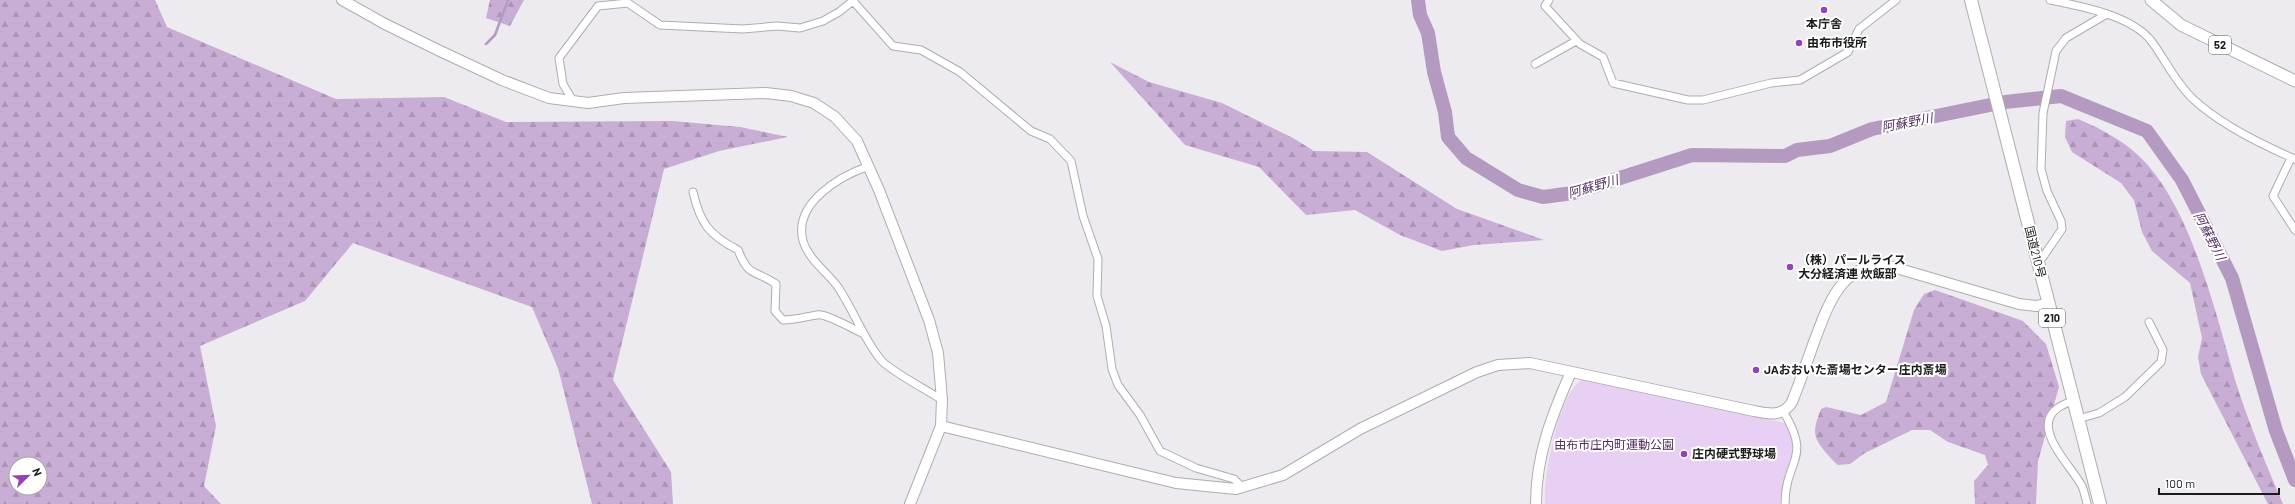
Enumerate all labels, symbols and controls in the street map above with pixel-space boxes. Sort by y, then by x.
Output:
marker: 本庁舎 [1819,5,1829,15]
place label: 本庁舎 [1806,16,1842,30]
place label: 由布市役所 [1807,35,1867,49]
road number: 52 [2209,36,2231,54]
marker: 由布市役所 [1794,38,1804,48]
water label: 阿蘇野川 [1880,109,1936,135]
water label: 阿蘇野川 [1566,171,1622,201]
water label: 阿蘇野川 [2191,209,2230,265]
street label: 国道210号 [2023,224,2049,279]
place label: （株）パールライス 大分経済連 炊飯部 [1798,252,1906,280]
marker: （株）パールライス 大分経済連 炊飯部 [1785,262,1795,272]
road number: 210 [2039,309,2065,327]
place label: JAおおいた斎場センター庄内斎場 [1764,362,1947,376]
marker: JAおおいた斎場センター庄内斎場 [1751,365,1761,375]
park label: 由布市庄内町運動公園 [1554,437,1674,451]
place label: 庄内硬式野球場 [1692,446,1776,460]
marker: 庄内硬式野球場 [1679,449,1689,459]
north arrow [8,456,48,496]
text: N [30,466,45,478]
scale bar [2159,470,2279,496]
text: 100 m [2165,476,2195,490]

